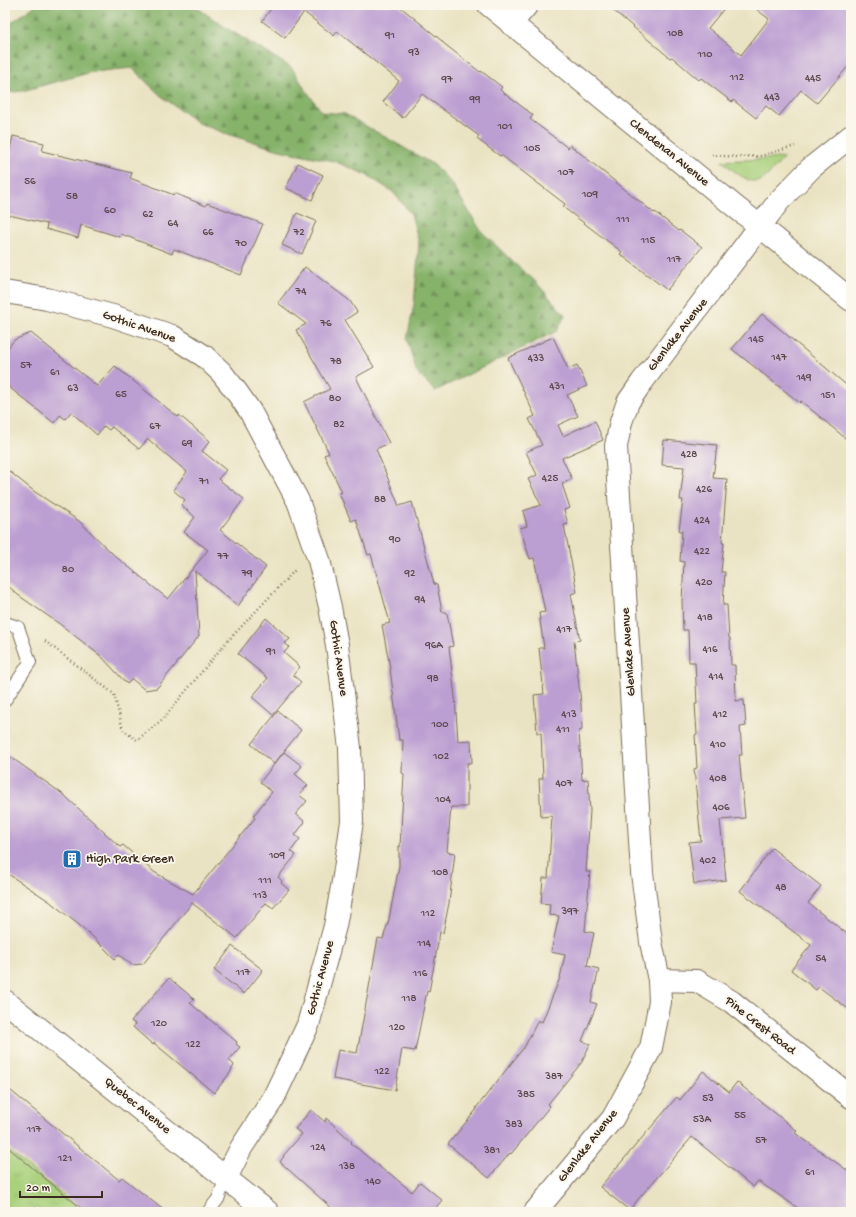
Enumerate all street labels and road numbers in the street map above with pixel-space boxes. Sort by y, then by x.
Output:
street label: Clendenan Avenue [626,116,712,190]
street label: Glenlake Avenue [645,295,711,375]
street label: Gothic Avenue [100,307,178,347]
street label: Glenlake Avenue [618,607,640,697]
street label: Gothic Avenue [325,619,351,697]
street label: Gothic Avenue [304,939,338,1017]
street label: Pine Crest Road [721,993,800,1059]
street label: Quebec Avenue [101,1074,174,1138]
street label: Glenlake Avenue [555,1106,621,1186]

